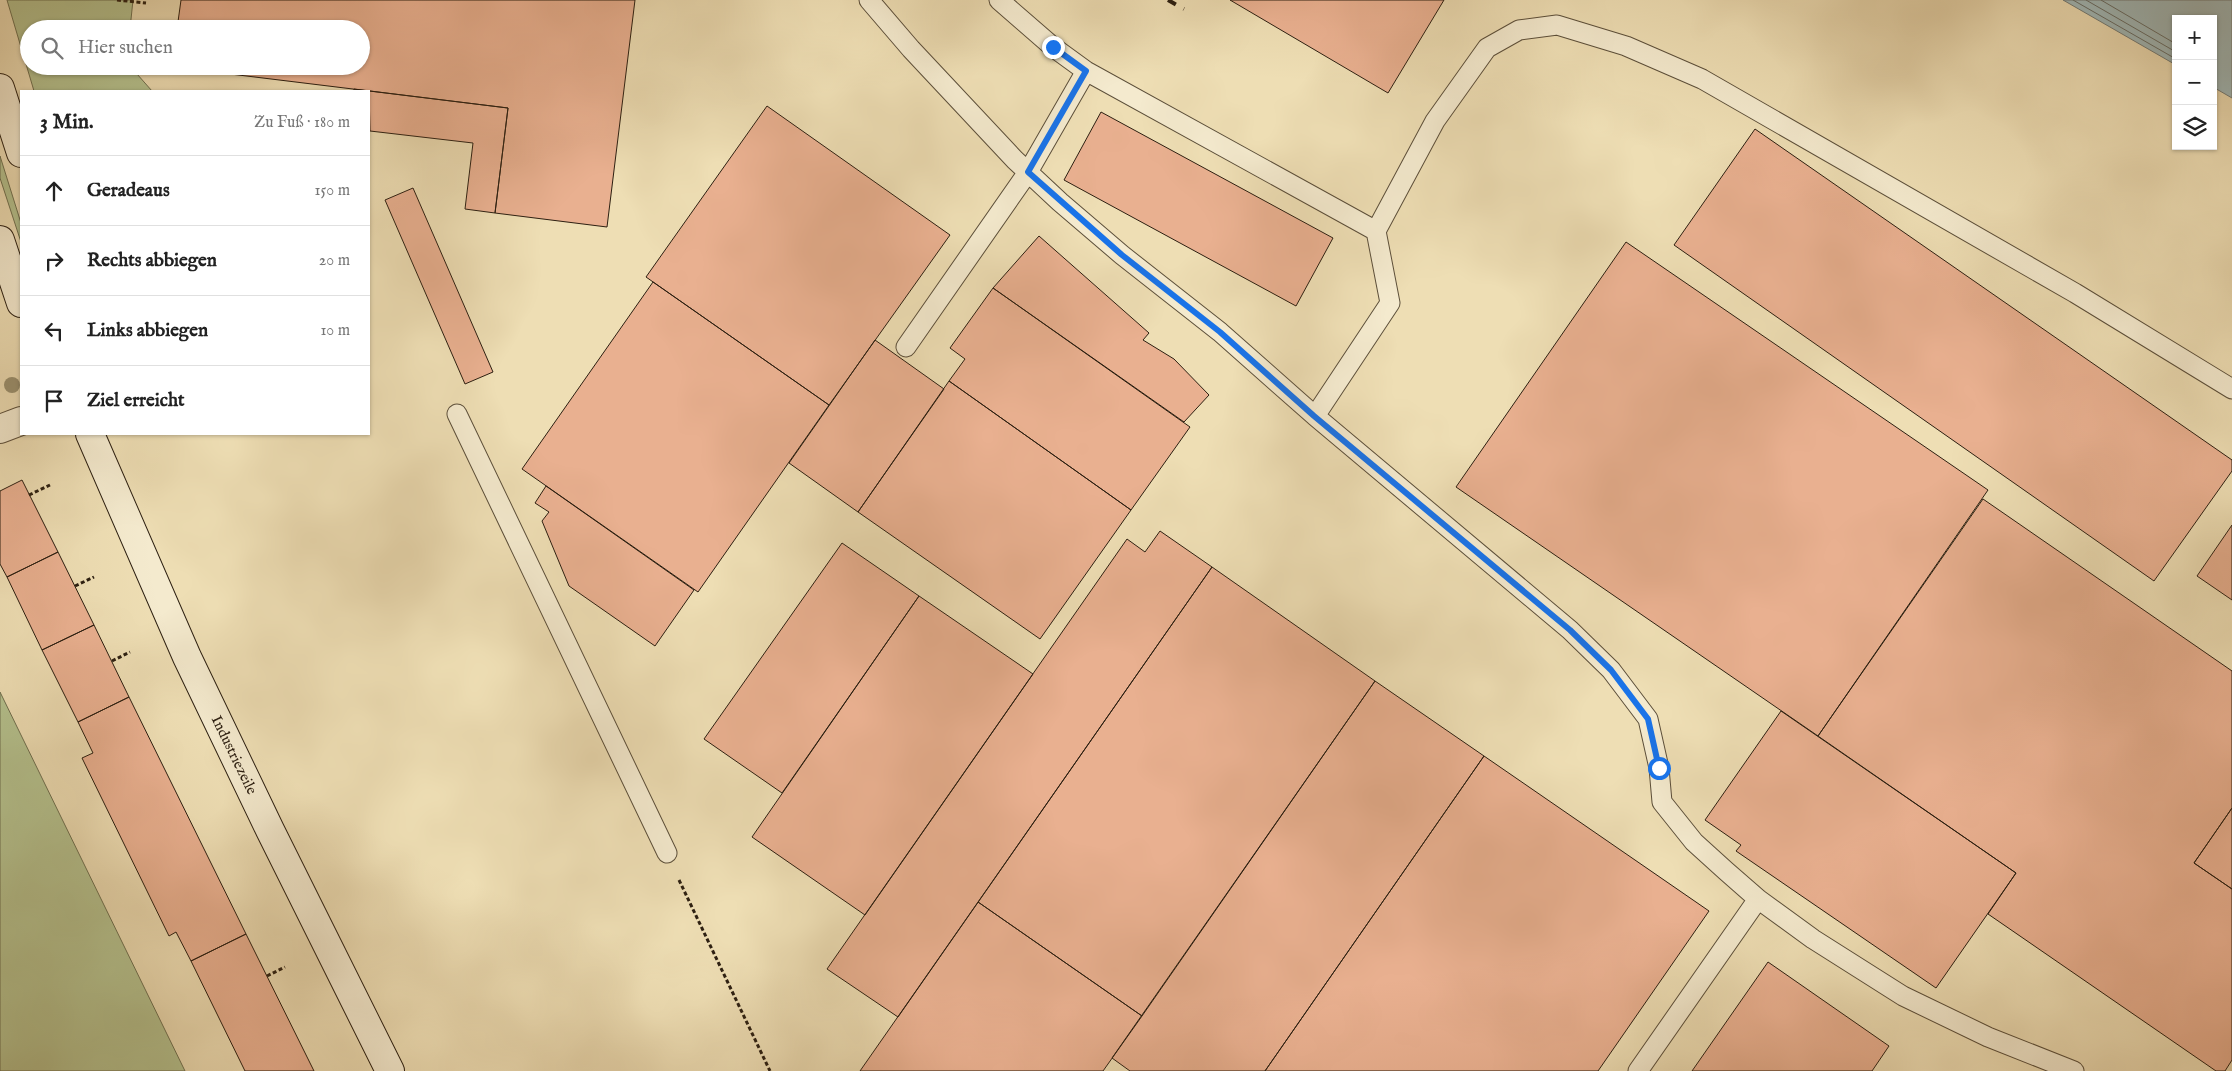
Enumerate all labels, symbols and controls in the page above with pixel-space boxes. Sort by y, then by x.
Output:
map controls [2172,15,2217,150]
button: + [2172,15,2217,60]
search box [20,20,370,75]
icon: search [38,34,66,62]
text: Hier suchen [78,36,173,60]
route end [1042,36,1065,59]
button: − [2172,60,2217,105]
button: layers [2172,105,2217,150]
text: 3 Min. [40,109,93,136]
text: Zu Fuß · 180 m [254,113,350,133]
icon: ahead [40,177,68,205]
text: Geradeaus [87,179,170,203]
text: 150 m [315,181,350,201]
icon: right [40,247,68,275]
text: Rechts abbiegen [87,249,217,273]
text: 20 m [319,251,350,271]
icon: left [40,317,68,345]
text: Links abbiegen [87,319,208,343]
text: 10 m [320,321,350,341]
icon: arrive [40,387,68,415]
text: Ziel erreicht [87,389,185,413]
street label: Industriezeile [207,712,261,798]
route start [1648,757,1671,780]

